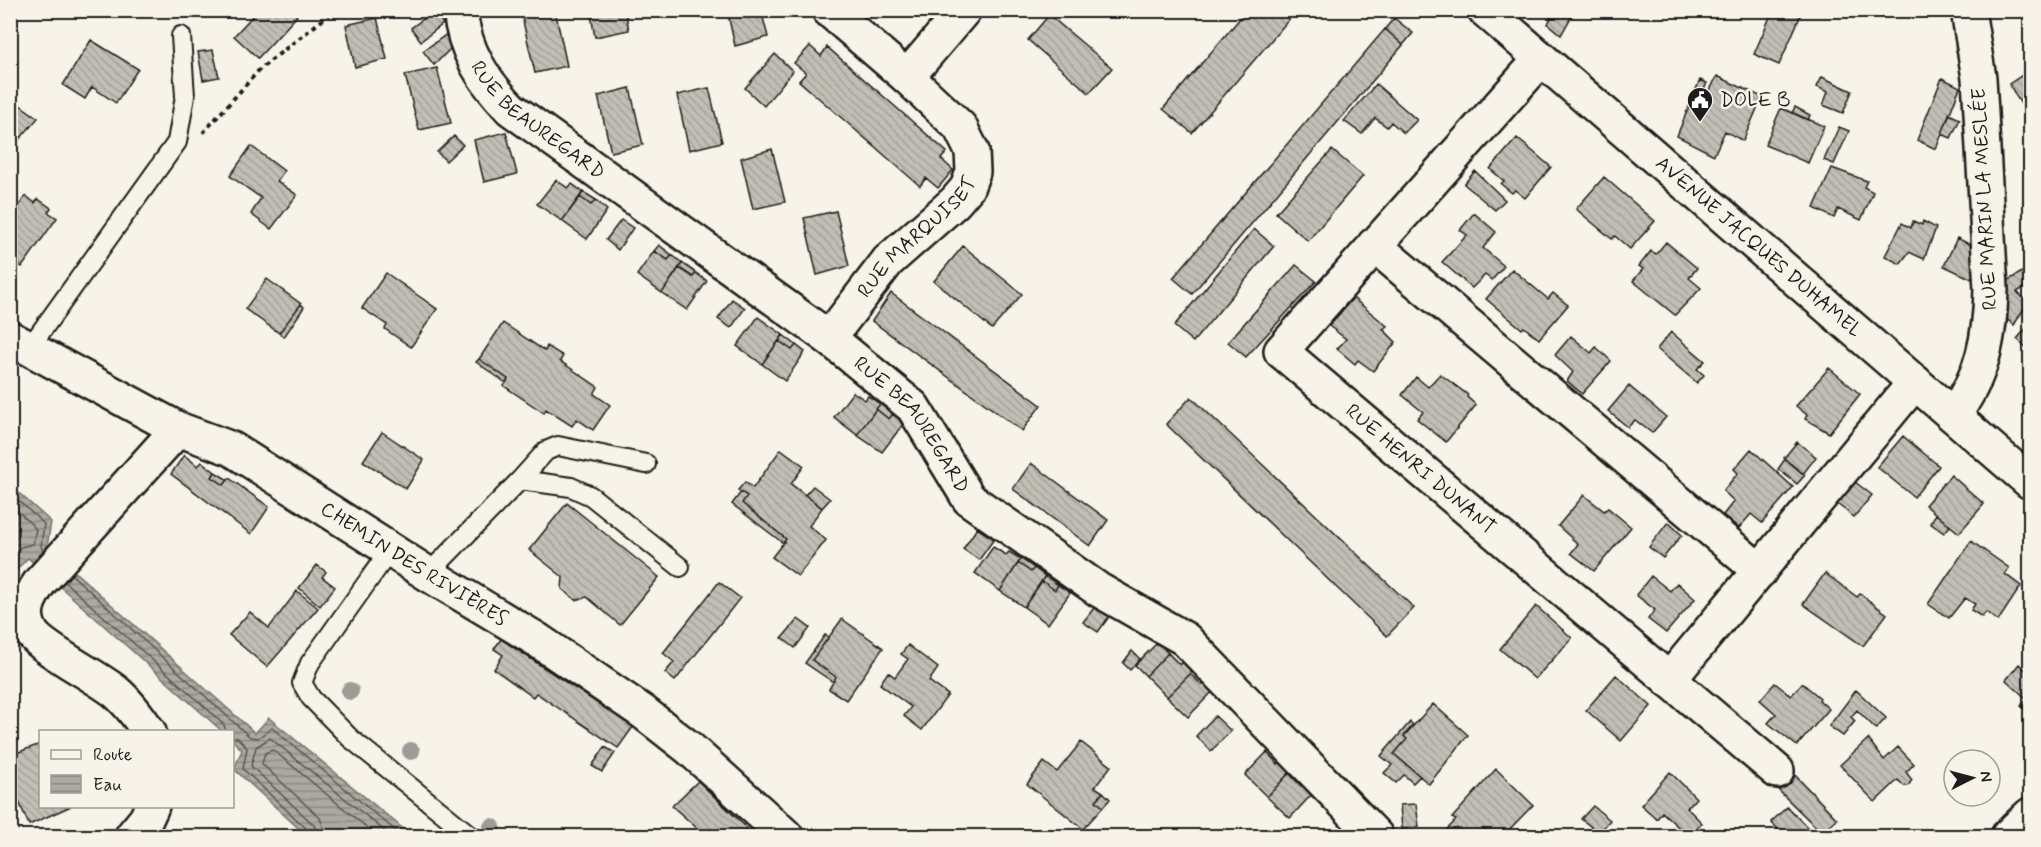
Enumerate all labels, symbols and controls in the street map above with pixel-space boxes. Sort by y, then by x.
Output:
street label: RUE BEAUREGARD [464,56,611,186]
public building icon: DOLE B [1685,85,1715,123]
place label: DOLE B [1720,87,1791,114]
street label: RUE MARIN LA MESLÉE [1966,87,2004,311]
street label: AVENUE JACQUES DUHAMEL [1650,150,1868,344]
street label: RUE MARQUISET [851,171,984,303]
street label: RUE BEAUREGARD [848,350,976,498]
street label: RUE HENRI DUNANT [1340,398,1502,541]
street label: CHEMIN DES RIVIÈRES [315,495,513,632]
legend [39,730,234,808]
text: Route [93,743,132,767]
north arrow [1942,748,2002,808]
text: N [1974,770,1996,783]
text: Eau [93,773,122,797]

